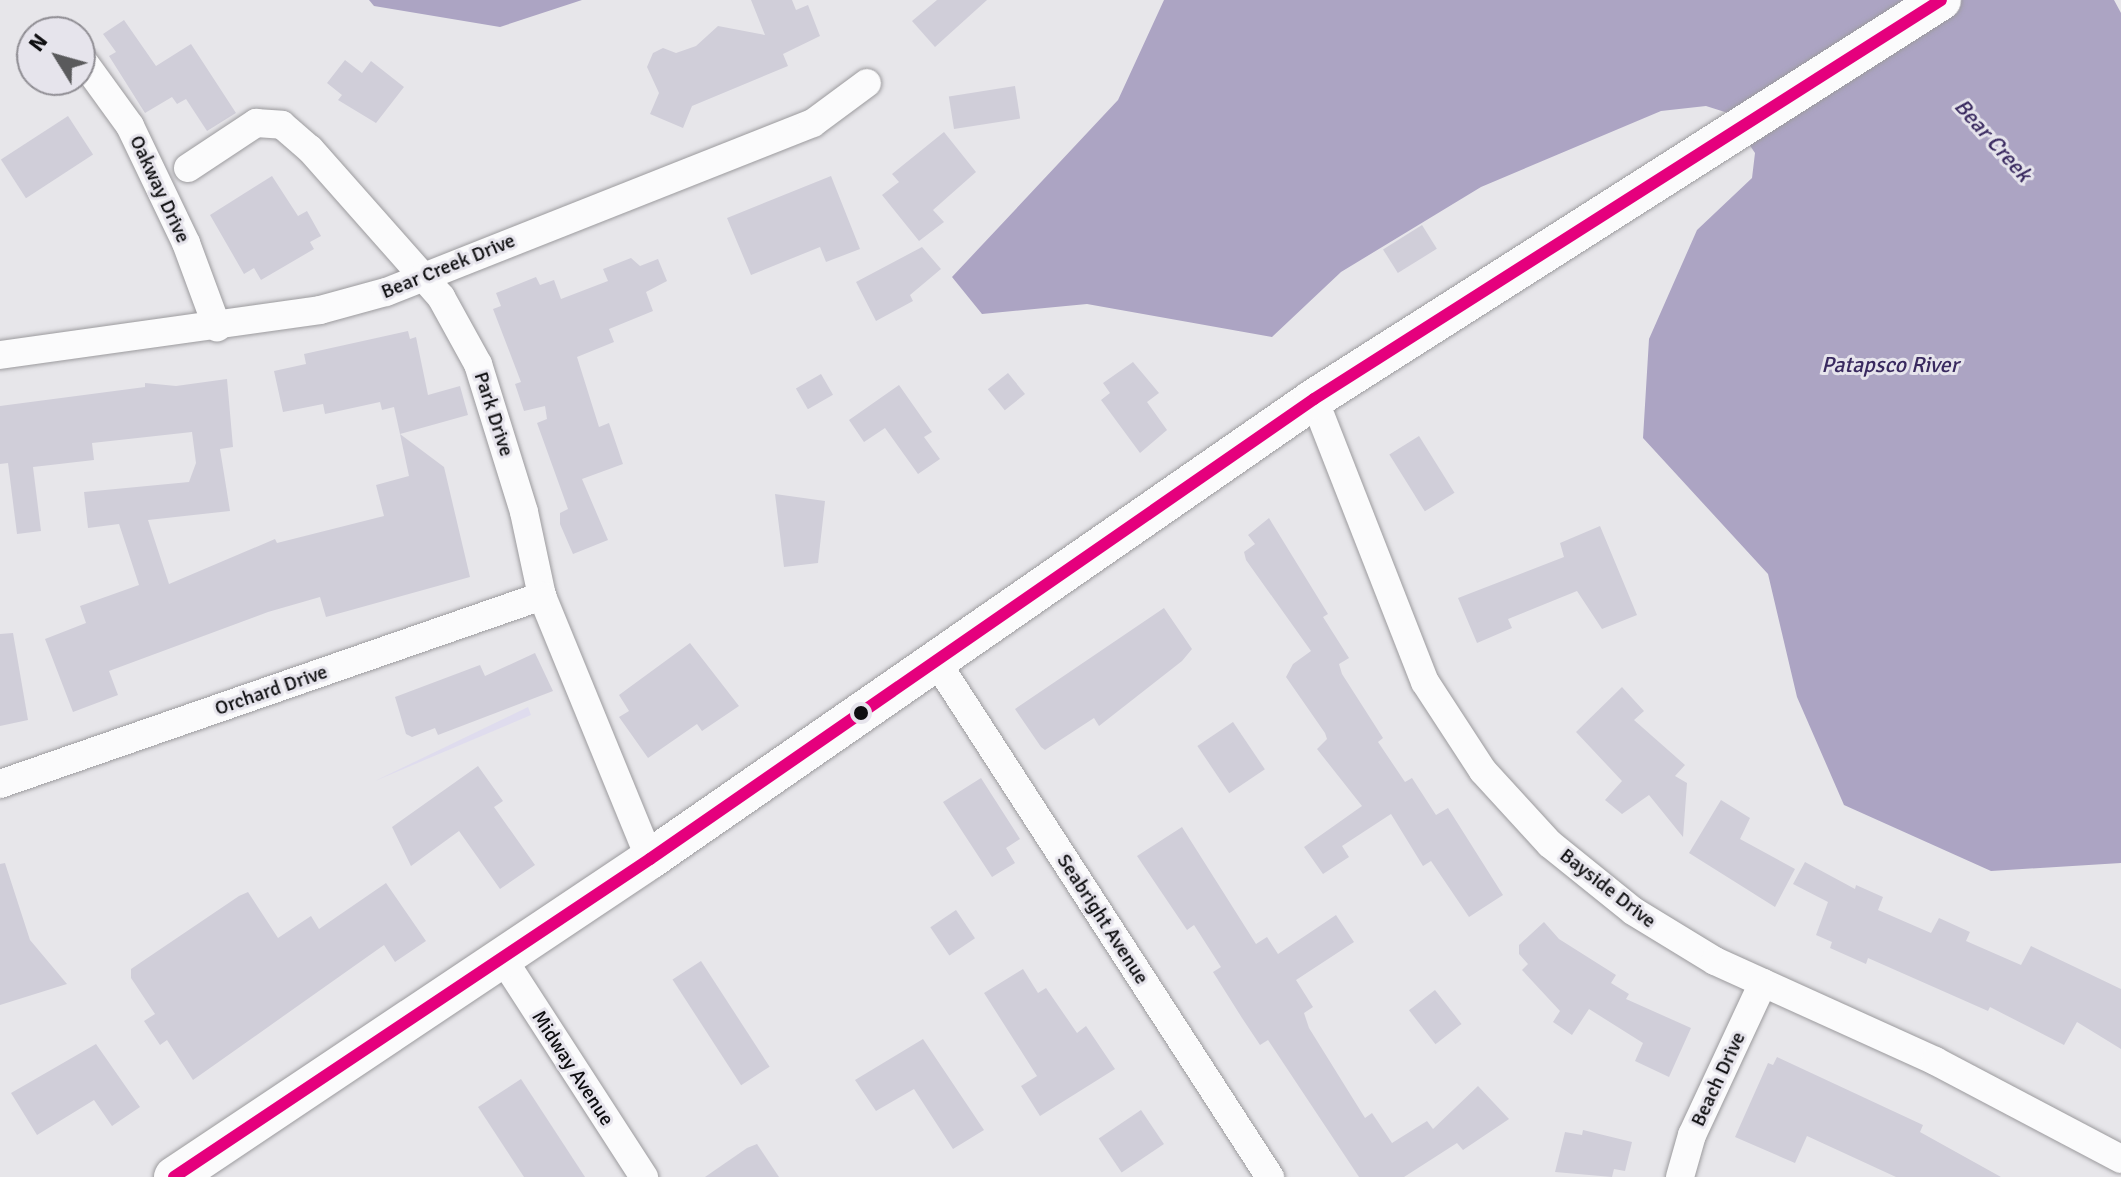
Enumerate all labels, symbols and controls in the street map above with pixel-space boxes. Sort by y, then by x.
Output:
north arrow [16,16,96,96]
text: N [23,28,53,57]
water label: Bear Creek [1949,93,2037,187]
street label: Oakway Drive [125,132,195,246]
street label: Bear Creek Drive [378,228,518,304]
water label: Patapsco River [1821,352,1959,378]
street label: Park Drive [469,369,519,459]
street label: Orchard Drive [212,660,330,720]
unlabelled marker [853,705,869,721]
street label: Bayside Drive [1555,843,1661,933]
street label: Seabright Avenue [1052,849,1154,989]
street label: Midway Avenue [527,1006,619,1130]
street label: Beach Drive [1686,1028,1750,1130]

